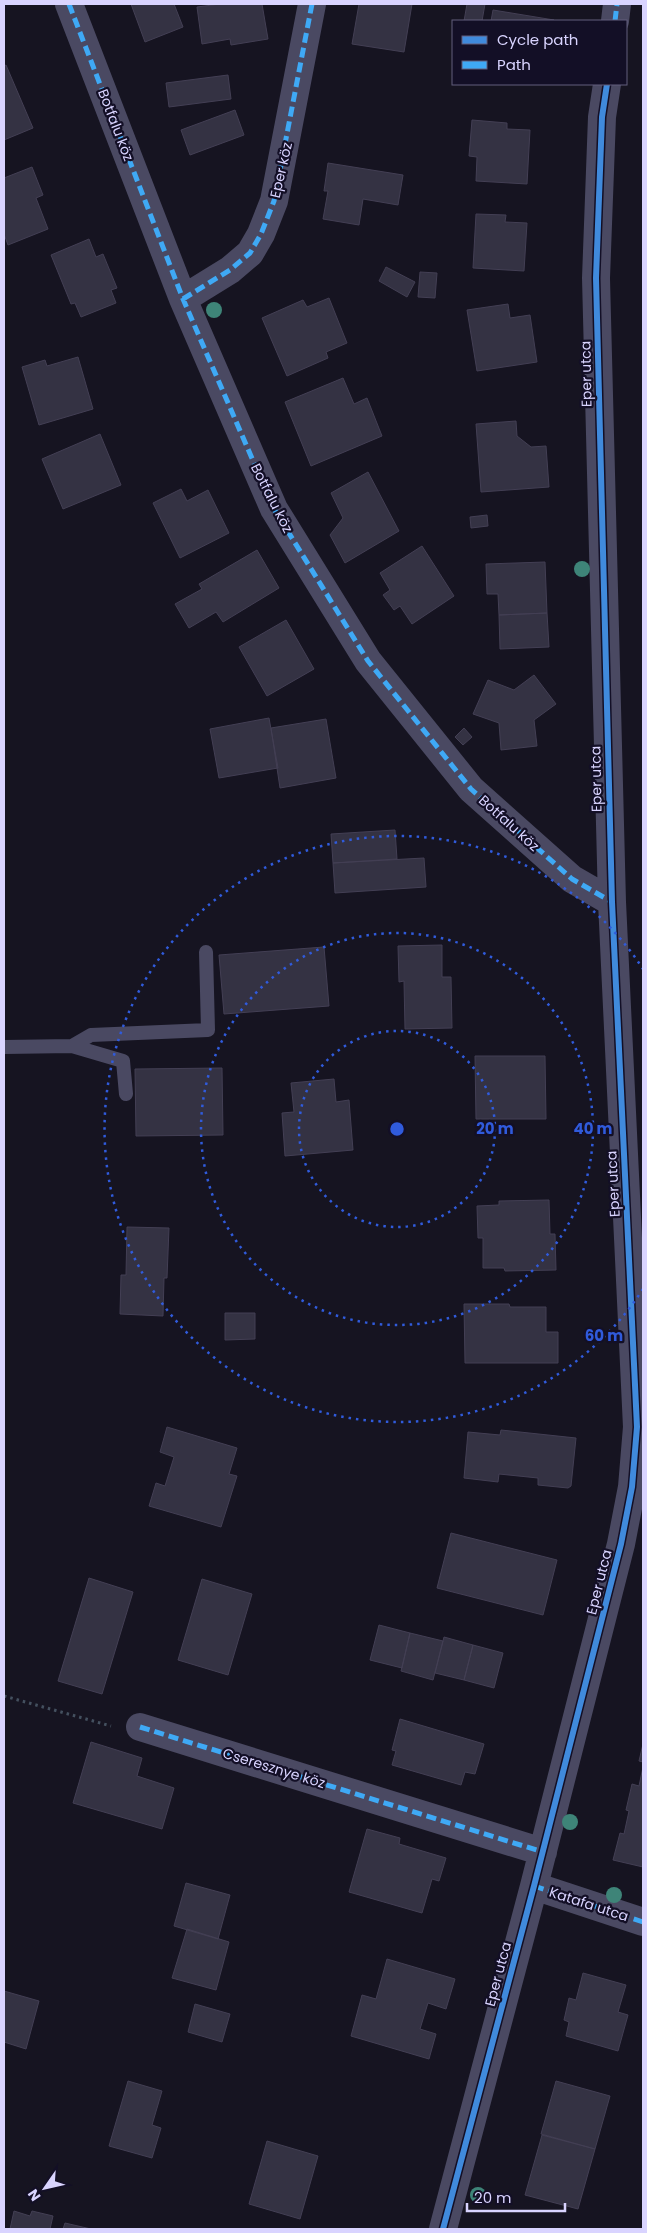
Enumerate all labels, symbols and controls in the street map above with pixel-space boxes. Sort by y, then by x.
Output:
legend [452,20,627,85]
text: Cycle path [497,29,578,50]
text: Path [497,54,531,75]
street label: Botfalu köz [93,86,139,164]
street label: Eper köz [265,140,297,200]
street label: Eper utca [575,341,597,407]
street label: Botfalu köz [246,460,298,536]
street label: Eper utca [585,746,607,812]
street label: Botfalu köz [474,790,544,856]
text: 20 m [476,1118,514,1139]
text: 40 m [573,1118,613,1139]
centre of rings [388,1120,406,1138]
street label: Eper utca [601,1150,625,1218]
text: 60 m [585,1325,623,1346]
street label: Eper utca [581,1547,617,1617]
street label: Cseresznye köz [220,1743,328,1793]
street label: Katafa utca [547,1882,631,1926]
street label: Eper utca [480,1939,516,2009]
north arrow [20,2163,70,2213]
scale bar [467,2180,564,2212]
text: N [23,2185,45,2205]
text: 20 m [474,2187,512,2208]

